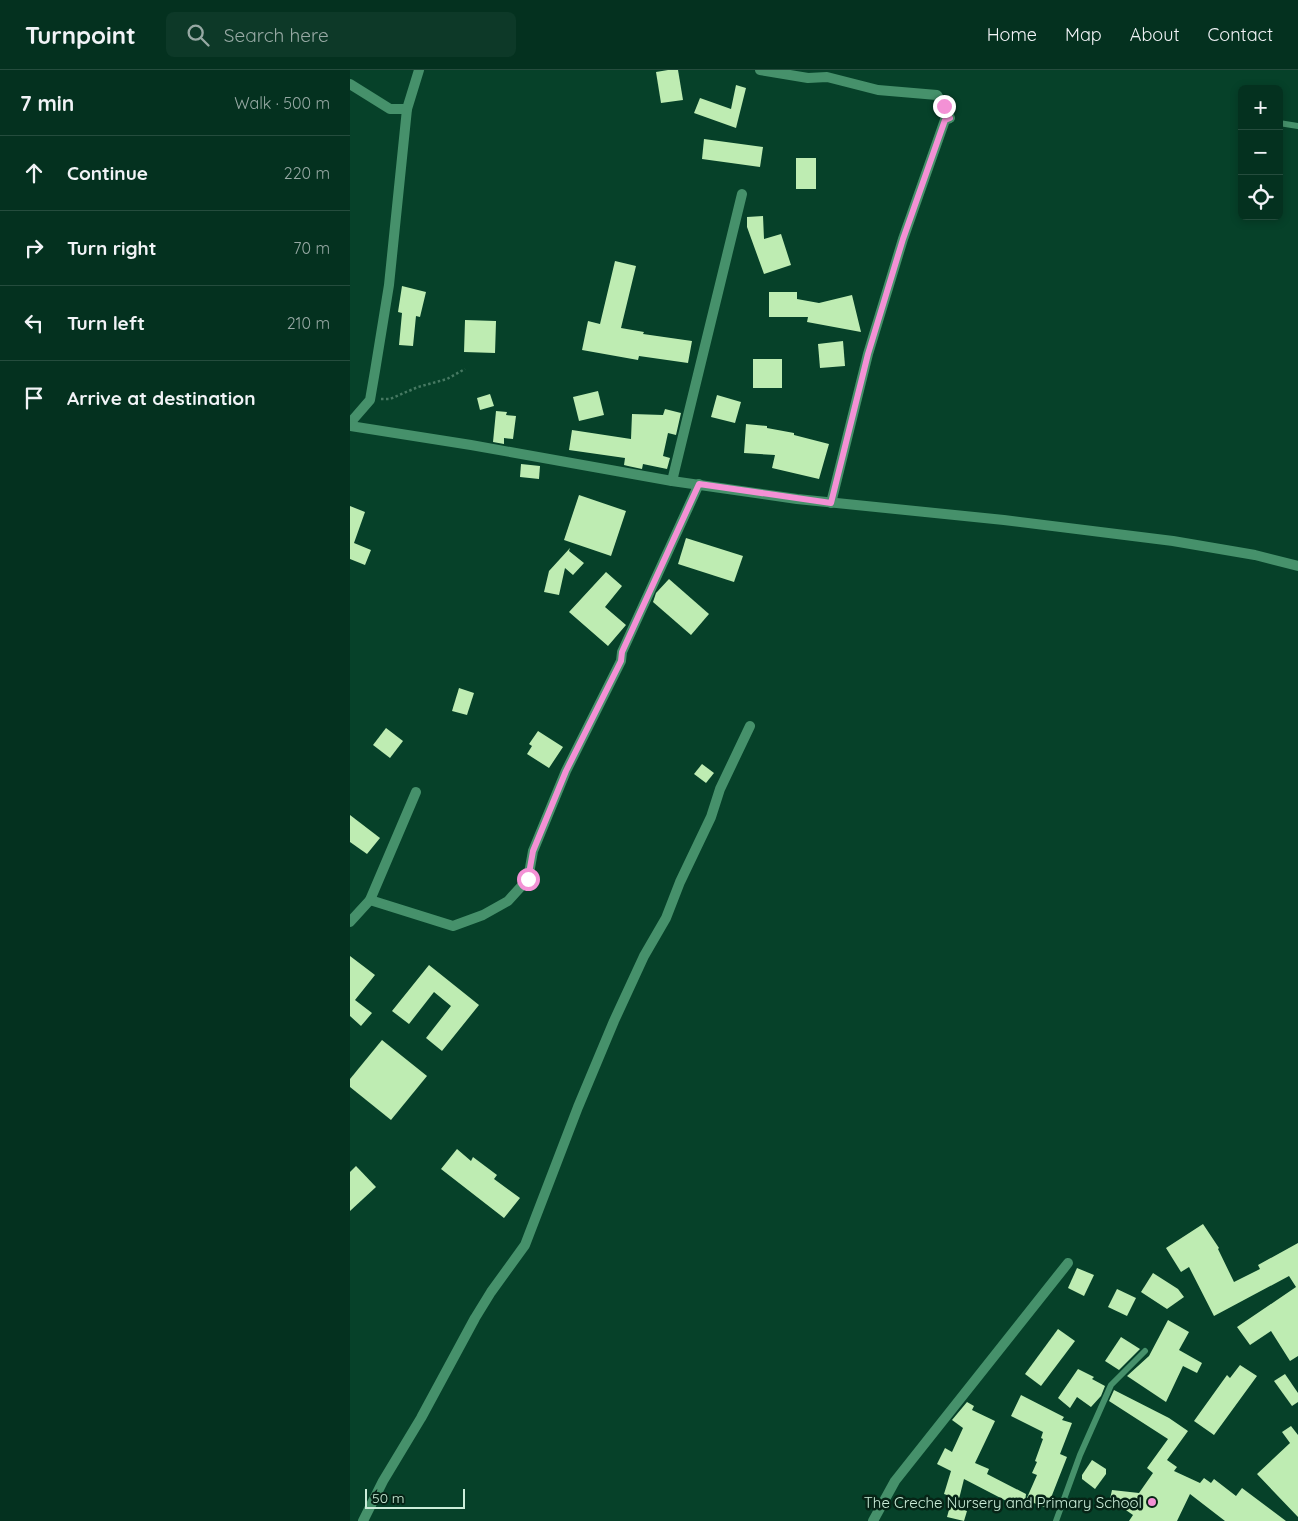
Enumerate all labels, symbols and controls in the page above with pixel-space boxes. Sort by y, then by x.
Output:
search box [166,12,516,57]
text: Turnpoint [25,20,136,50]
icon: search [184,21,212,49]
text: Search here [224,23,329,47]
text: Home [987,23,1037,46]
text: Map [1065,23,1102,46]
text: About [1130,23,1180,46]
text: Contact [1208,23,1273,46]
map controls [1238,85,1283,220]
button: + [1238,85,1283,130]
text: 7 min [20,90,74,116]
text: Walk · 500 m [234,93,330,113]
route end [933,95,956,118]
button: − [1238,130,1283,175]
icon: ahead [20,159,48,187]
text: Continue [67,161,148,185]
text: 220 m [284,163,330,183]
button: locate [1238,175,1283,220]
icon: right [20,234,48,262]
text: Turn right [67,236,156,260]
text: 70 m [293,238,330,258]
icon: left [20,309,48,337]
text: Turn left [67,311,145,335]
text: 210 m [287,313,330,333]
icon: arrive [20,384,48,412]
text: Arrive at destination [67,386,256,410]
route start [517,868,540,891]
scale bar [365,1486,465,1509]
text: 50 m [372,1489,405,1507]
place label: The Creche Nursery and Primary School [864,1493,1142,1512]
marker: The Creche Nursery and Primary School [1146,1496,1158,1508]

